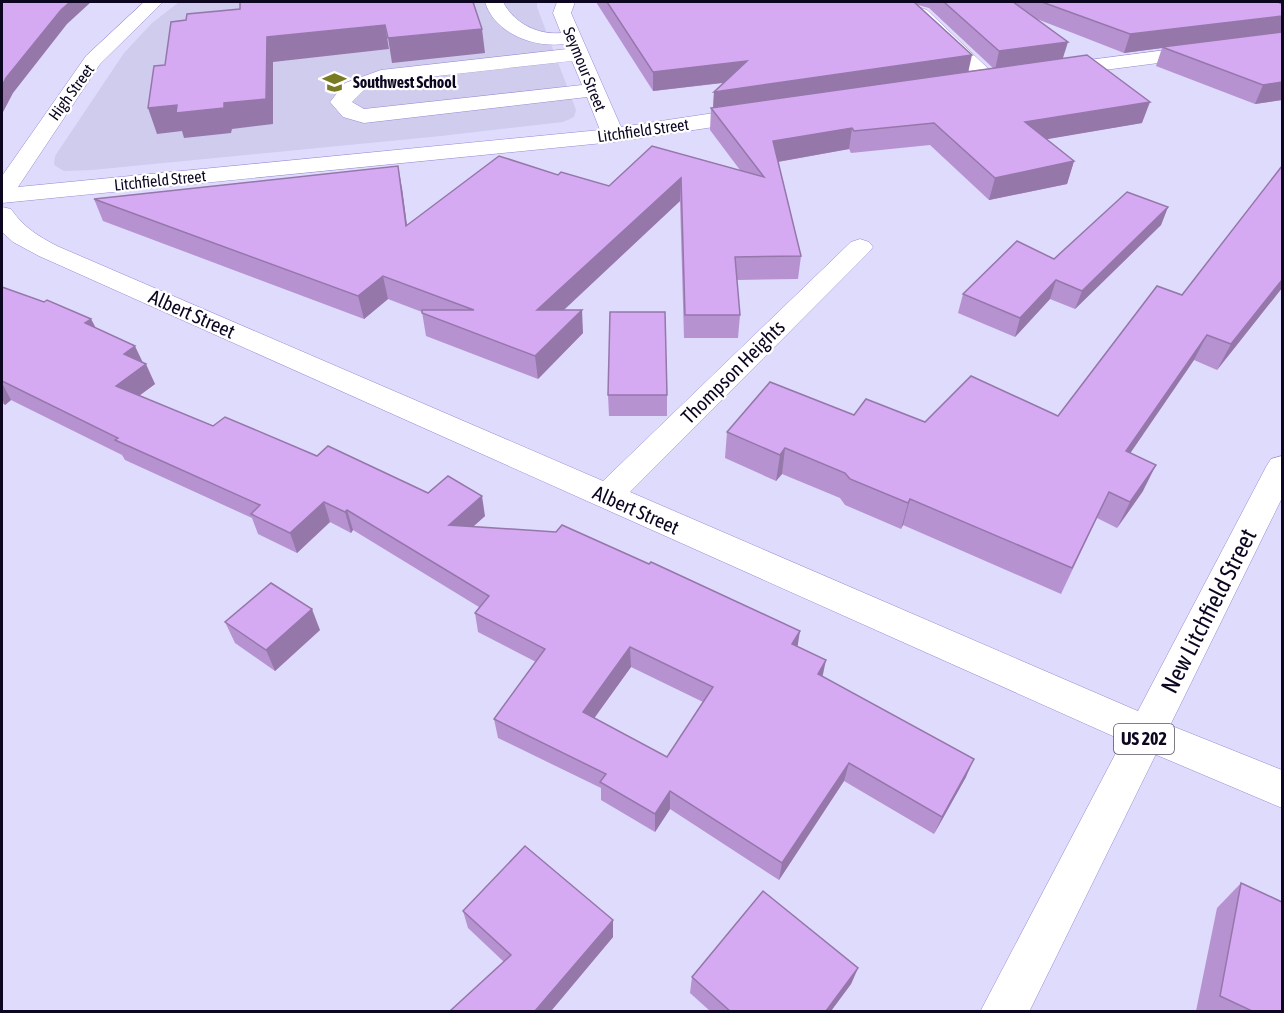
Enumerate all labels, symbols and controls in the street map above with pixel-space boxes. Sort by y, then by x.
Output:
street label: Seymour Street [559,24,610,114]
street label: High Street [45,60,98,124]
school or university icon: Southwest School [322,69,348,95]
place label: Southwest School [353,73,457,91]
street label: Litchfield Street [596,115,690,145]
street label: Litchfield Street [113,166,207,194]
street label: Albert Street [146,284,239,343]
street label: Thompson Heights [676,315,789,428]
street label: Albert Street [590,480,683,539]
street label: New Litchfield Street [1155,524,1262,698]
road number: US 202 [1114,724,1174,754]

